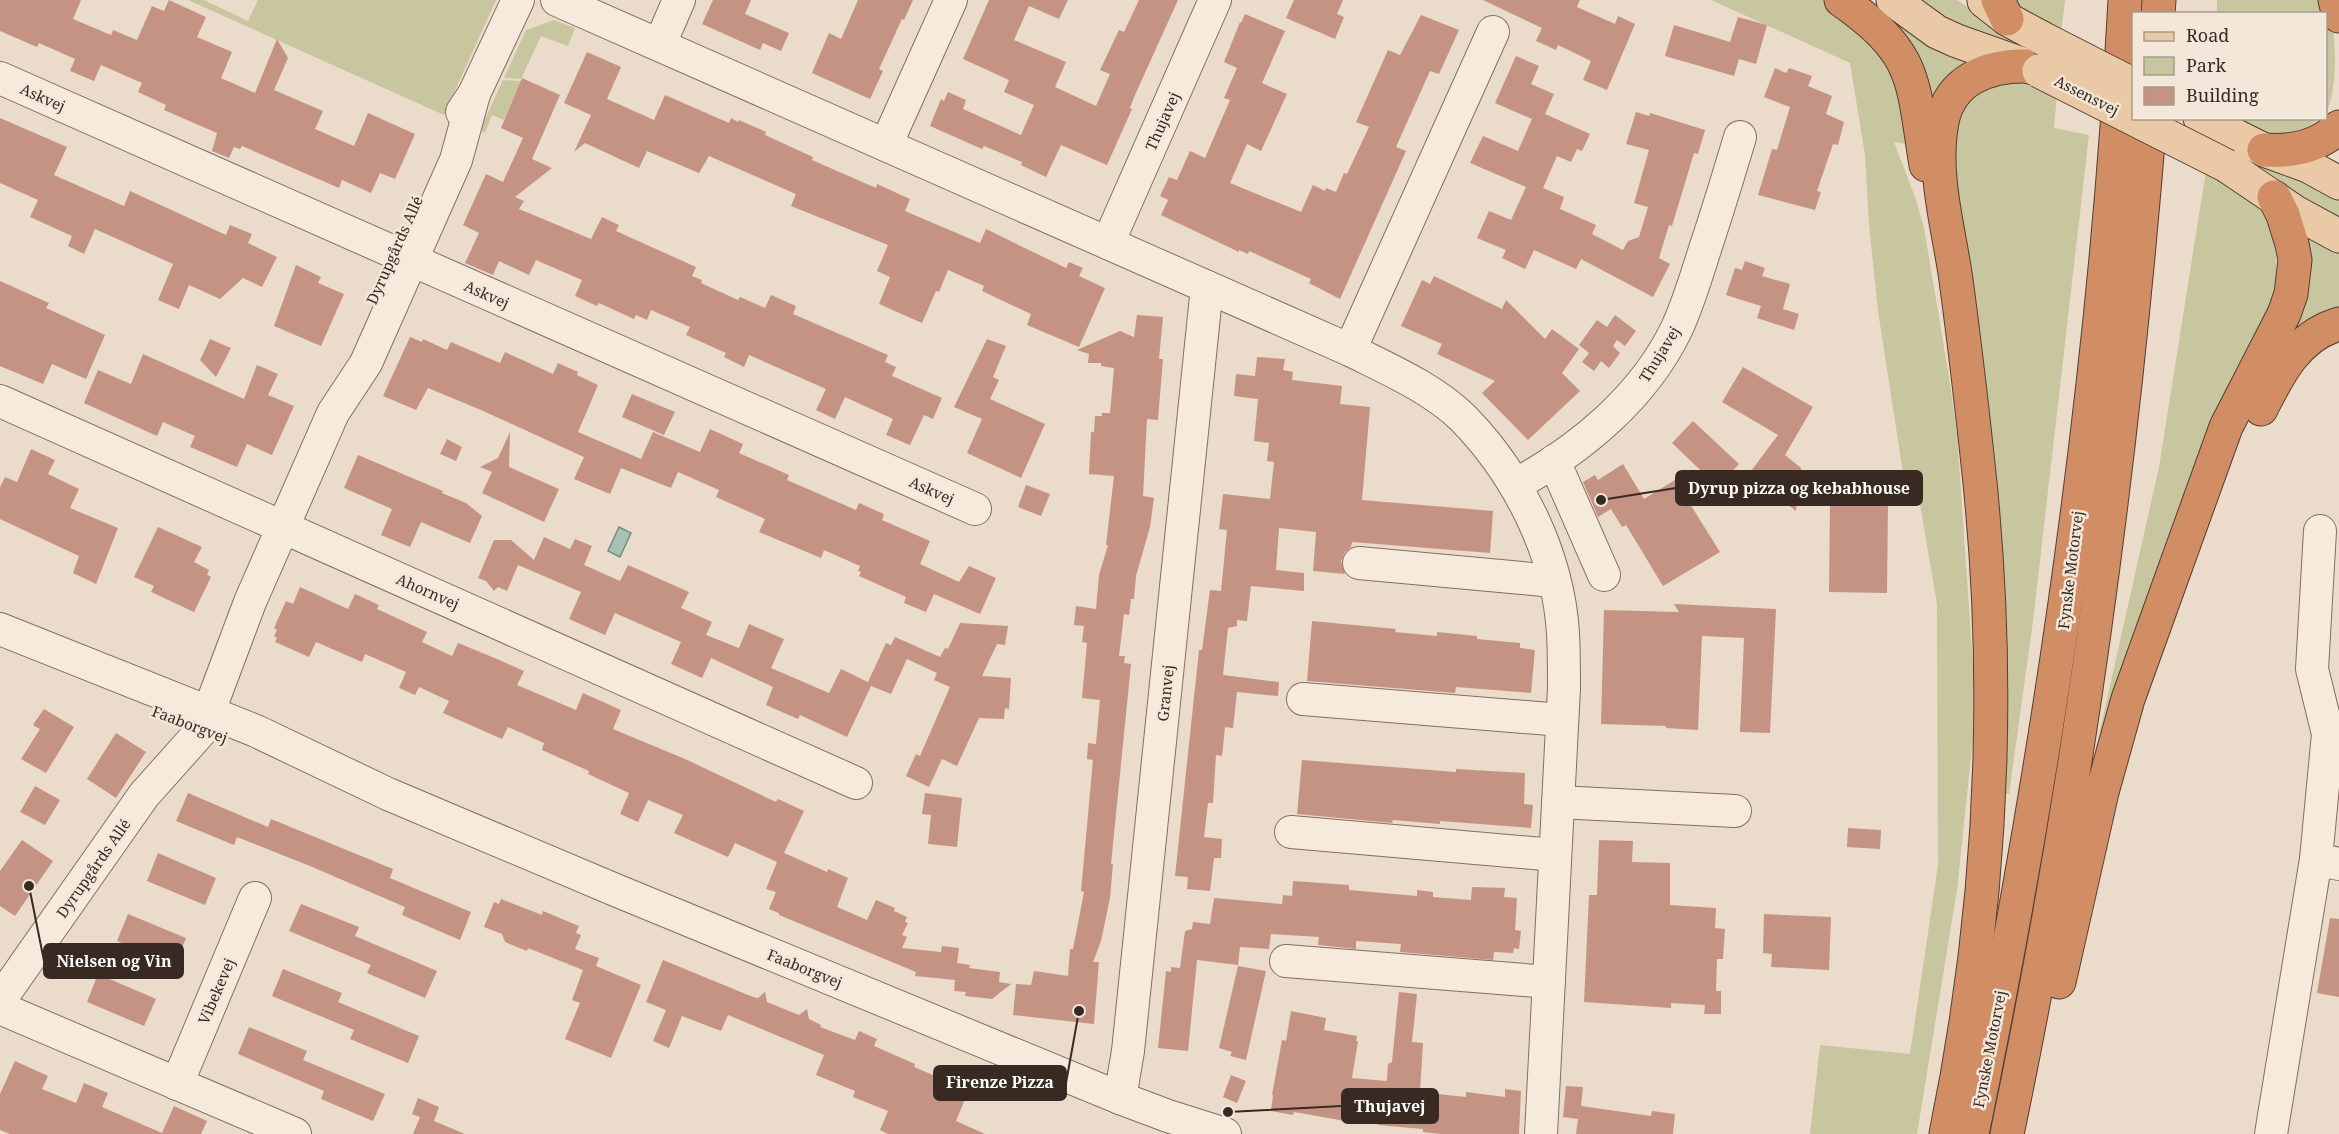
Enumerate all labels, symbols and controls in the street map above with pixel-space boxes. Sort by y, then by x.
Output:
legend [2132,12,2327,120]
text: Road [2186,23,2229,47]
text: Park [2186,53,2226,77]
street label: Assensvej [2051,70,2123,120]
street label: Askvej [17,78,69,116]
text: Building [2186,83,2259,107]
street label: Thujavej [1140,88,1184,154]
street label: Dyrupgårds Allé [361,193,427,307]
street label: Askvej [461,275,513,313]
street label: Thujavej [1634,322,1684,386]
street label: Askvej [906,471,958,509]
callout: Dyrup pizza og kebabhouse [1676,471,1922,505]
text: Dyrup pizza og kebabhouse [1688,477,1910,499]
street label: Fynske Motorvej [2053,510,2087,630]
street label: Ahornvej [393,568,463,614]
street label: Granvej [1152,664,1178,722]
street label: Faaborgvej [149,700,231,748]
street label: Dyrupgårds Allé [51,815,135,921]
callout: Nielsen og Vin [44,944,183,978]
street label: Faaborgvej [764,944,846,992]
text: Nielsen og Vin [56,950,172,972]
street label: Vibekevej [193,955,239,1027]
street label: Fynske Motorvej [1968,989,2010,1109]
callout: Firenze Pizza [934,1066,1066,1100]
text: Firenze Pizza [946,1071,1054,1093]
callout: Thujavej [1342,1089,1438,1123]
text: Thujavej [1354,1095,1426,1117]

